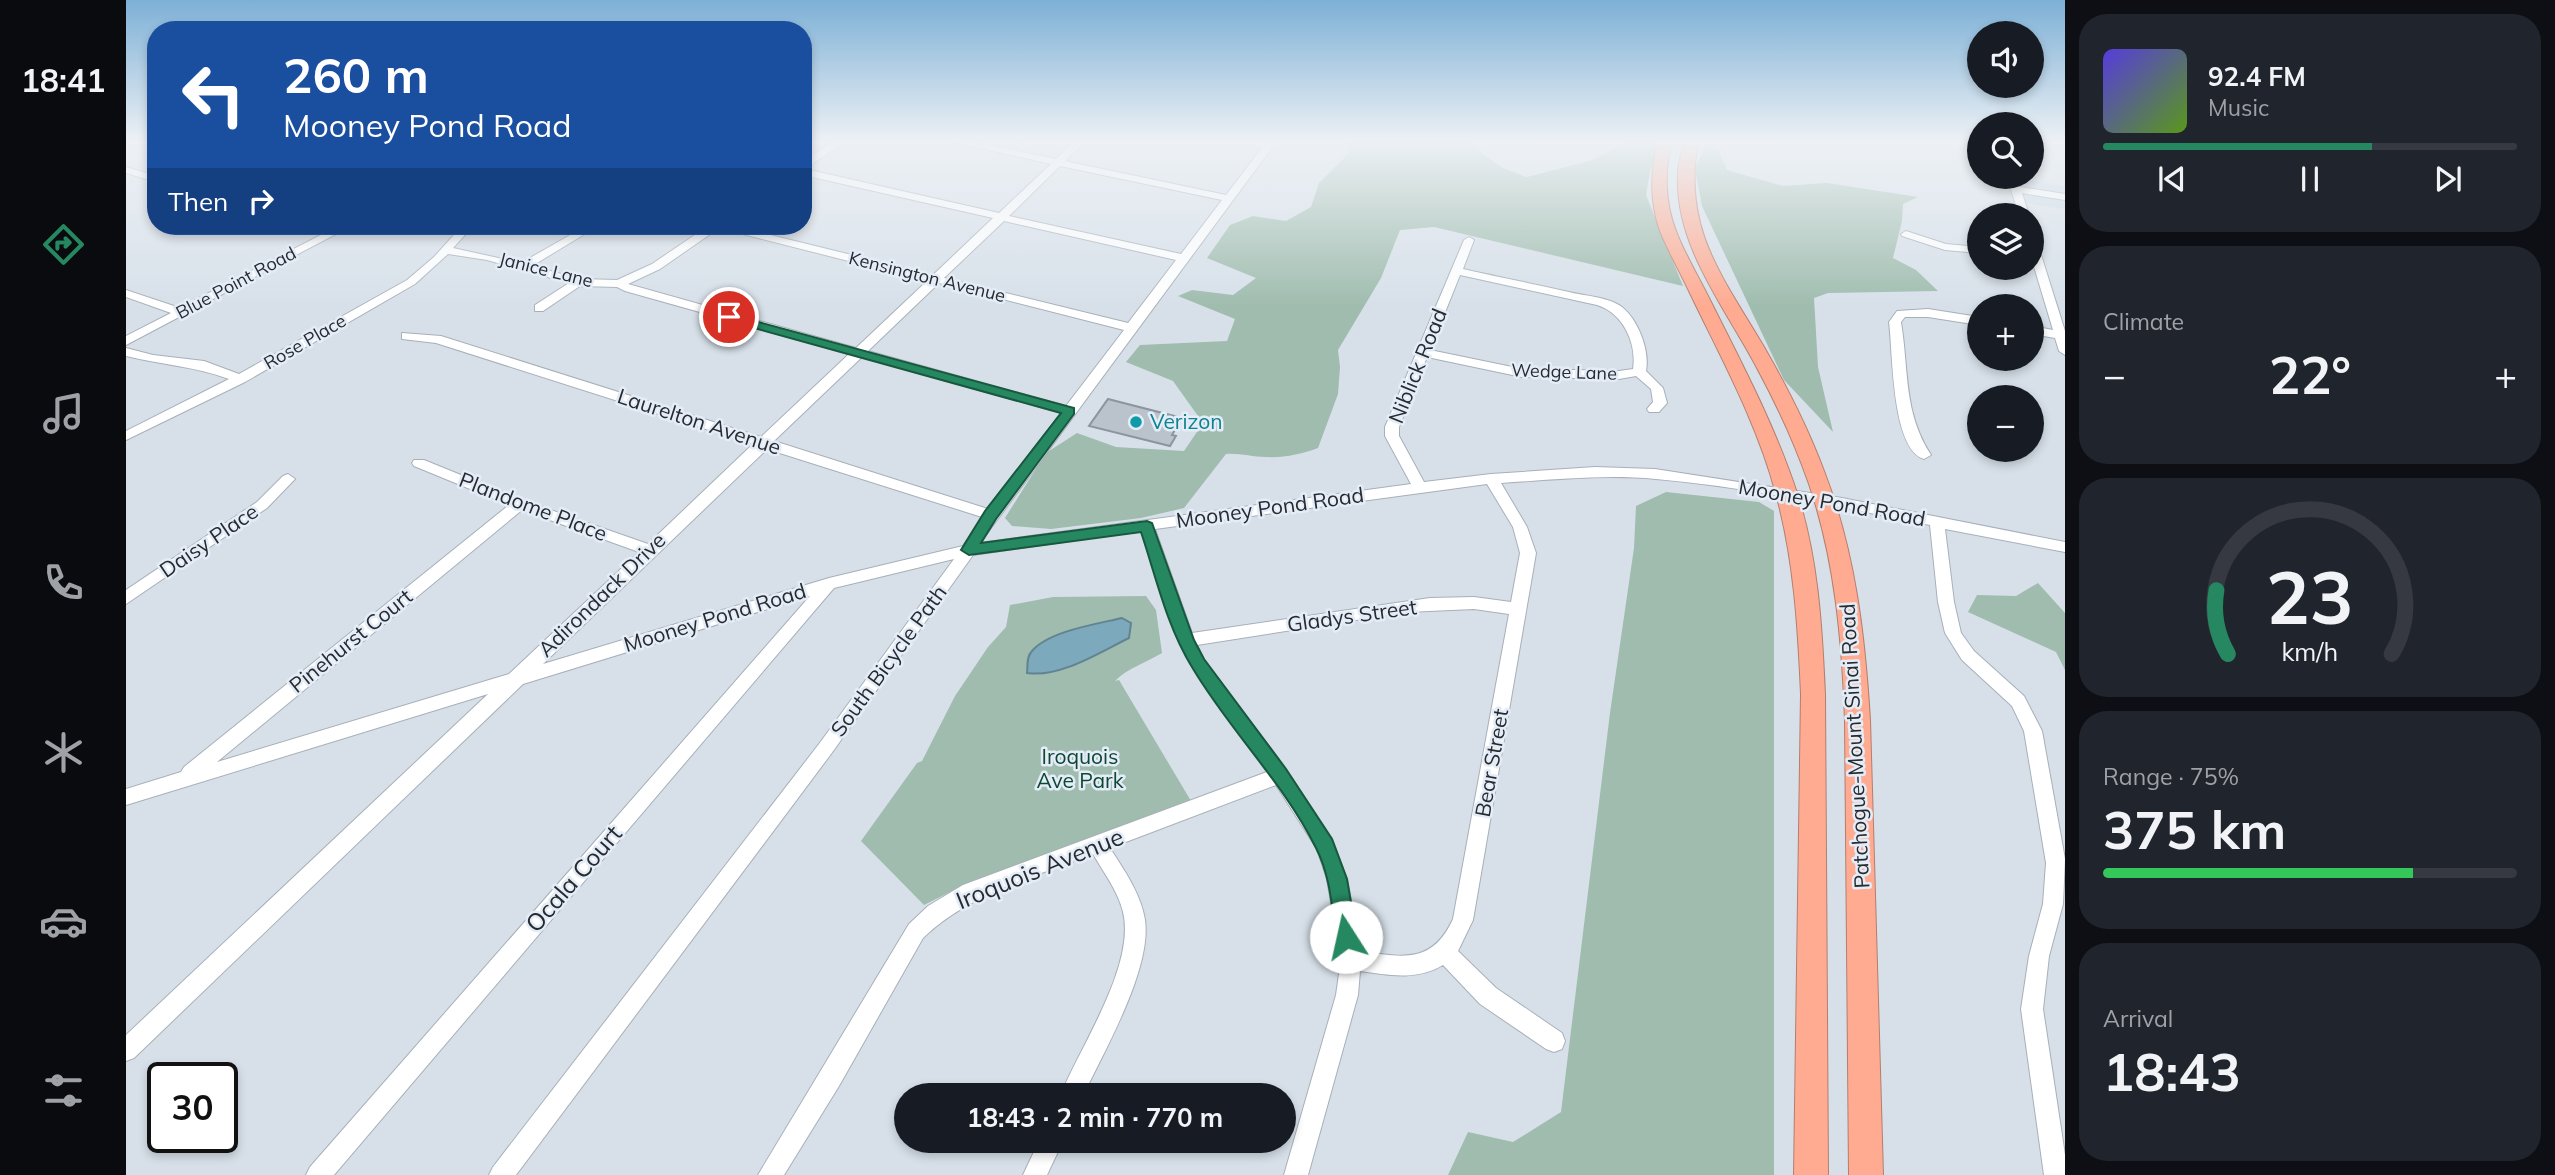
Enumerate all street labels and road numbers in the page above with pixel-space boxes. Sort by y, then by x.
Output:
street label: Blue Point Road [172,241,300,324]
street label: Kensington Avenue [846,246,1008,307]
street label: Janice Lane [497,247,595,292]
street label: Niblick Road [1382,304,1452,427]
street label: Rose Place [259,309,350,374]
street label: Wedge Lane [1511,358,1617,385]
street label: Laurelton Avenue [614,382,784,460]
street label: Plandome Place [456,466,611,546]
street label: Mooney Pond Road [1737,473,1928,531]
street label: Mooney Pond Road [1174,481,1365,533]
street label: Daisy Place [154,498,263,583]
street label: Adirondack Drive [532,527,671,662]
street label: Mooney Pond Road [620,577,809,657]
street label: South Bicycle Path [825,580,952,741]
street label: Pinehurst Court [284,583,417,698]
street label: Gladys Street [1285,593,1418,637]
street label: Patchogue-Mount Sinai Road [1834,603,1874,889]
street label: Bear Street [1469,707,1513,819]
street label: Ocala Court [519,819,628,938]
street label: Iroquois Avenue [952,821,1128,915]

